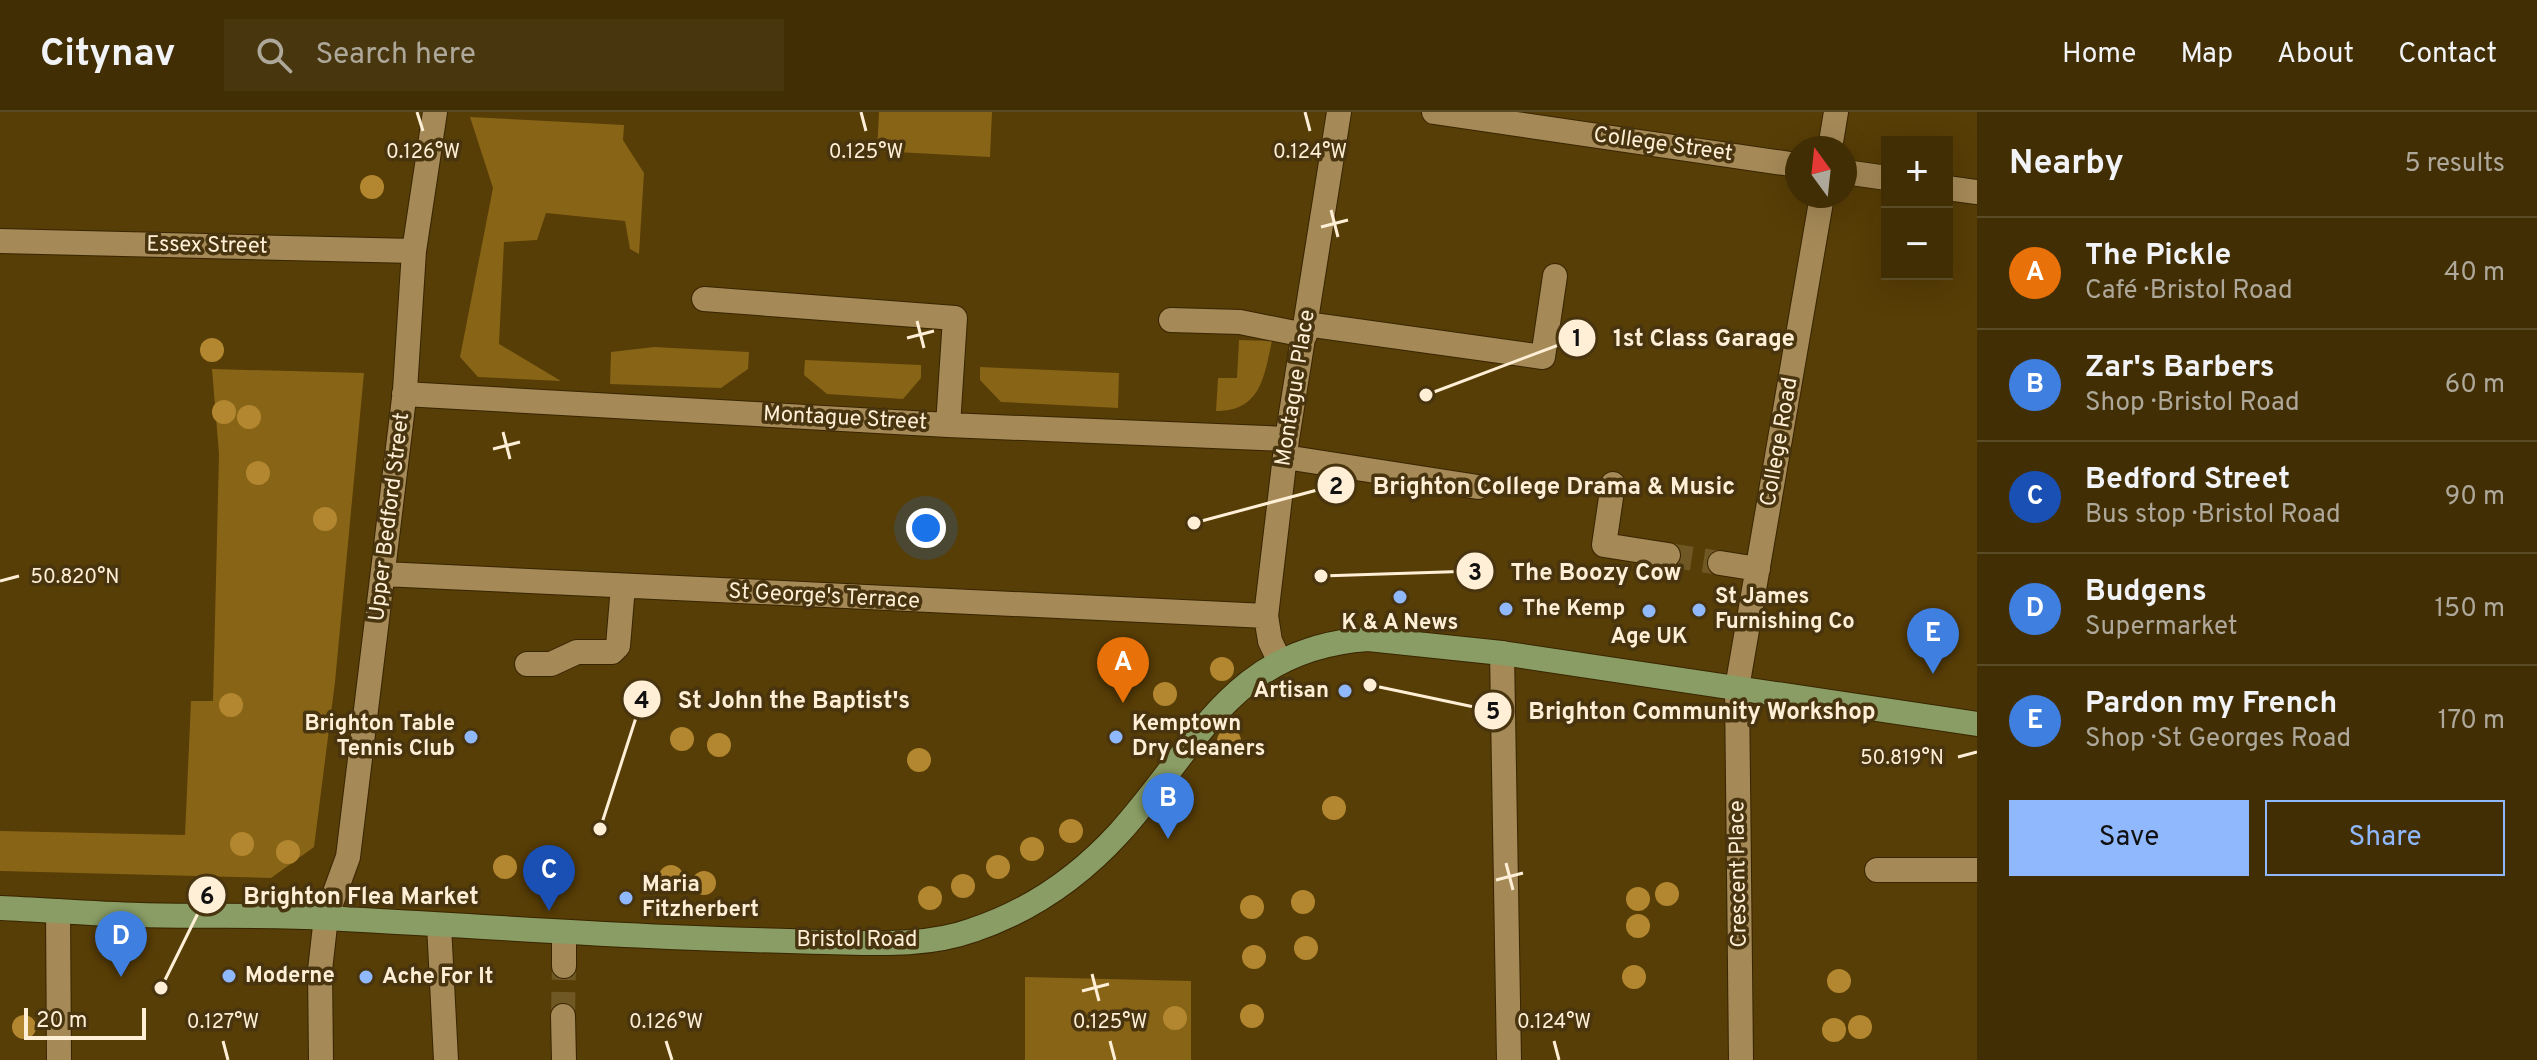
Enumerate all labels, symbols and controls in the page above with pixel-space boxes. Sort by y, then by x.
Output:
search box [224,19,784,91]
text: Citynav [40,31,176,80]
icon: search [252,33,296,77]
text: Search here [316,37,476,74]
text: Home [2062,37,2136,73]
text: Map [2180,37,2233,73]
text: About [2277,37,2354,73]
text: Contact [2398,37,2497,73]
street label: College Street [1592,122,1734,168]
north arrow [1785,136,1857,208]
map controls [1881,136,1953,280]
button: + [1881,136,1953,208]
text: 0.126°W [386,140,460,166]
text: 0.125°W [829,140,903,166]
text: 0.124°W [1273,140,1347,166]
text: Nearby [2009,143,2124,186]
text: 5 results [2404,148,2505,181]
button: − [1881,208,1953,280]
street label: Essex Street [146,231,268,261]
text: The Pickle [2085,238,2231,275]
text: A [2026,257,2044,290]
text: 40 m [2444,257,2505,290]
text: Café · Bristol Road [2085,275,2293,308]
street label: Montague Place [1270,308,1322,468]
callout: 1st Class Garage [1557,314,1811,362]
text: 1 [1572,325,1582,355]
text: 1st Class Garage [1613,325,1795,355]
text: Zar's Barbers [2085,350,2275,387]
text: B [2026,369,2044,402]
text: 60 m [2445,369,2505,402]
street label: College Road [1755,375,1805,509]
text: Shop · Bristol Road [2085,387,2300,420]
street label: Montague Street [762,401,928,437]
street label: Upper Bedford Street [364,411,416,623]
callout: Brighton College Drama & Music [1316,461,1751,509]
text: Bedford Street [2085,462,2290,499]
text: 2 [1329,473,1343,503]
text: Brighton College Drama & Music [1373,473,1735,503]
text: C [2027,481,2043,514]
text: 90 m [2445,481,2505,514]
text: Bus stop · Bristol Road [2085,499,2341,532]
your location [906,508,946,548]
callout: The Boozy Cow [1455,547,1698,595]
text: 3 [1468,559,1482,589]
text: The Boozy Cow [1511,559,1682,589]
text: 50.820°N [31,565,119,591]
text: Budgens [2085,574,2207,611]
street label: St George's Terrace [728,578,920,616]
place label: St James Furnishing Co [1715,584,1855,636]
marker: K & A News [1391,588,1409,606]
text: D [2026,593,2044,626]
text: 150 m [2434,593,2505,626]
place label: The Kemp [1522,596,1625,623]
marker: The Kemp [1497,600,1515,618]
marker: St James Furnishing Co [1690,601,1708,619]
marker: Age UK [1640,602,1658,620]
pin: E [1907,608,1959,674]
place label: K & A News [1342,610,1458,637]
text: Supermarket [2085,611,2237,644]
place label: Age UK [1610,624,1688,651]
pin: A [1097,637,1149,703]
callout: St John the Baptist's [622,675,926,723]
place label: Artisan [1254,678,1329,705]
marker: Artisan [1336,682,1354,700]
text: Pardon my French [2085,686,2337,723]
text: 4 [634,687,650,717]
text: St John the Baptist's [678,687,910,717]
callout: Brighton Community Workshop [1473,687,1892,735]
text: 5 [1486,698,1500,728]
text: Brighton Community Workshop [1528,698,1876,728]
text: E [2027,705,2043,738]
text: 170 m [2438,705,2505,738]
place label: Brighton Table Tennis Club [304,711,455,763]
place label: Kemptown Dry Cleaners [1132,711,1265,763]
text: Shop · St Georges Road [2085,723,2351,756]
marker: Brighton Table Tennis Club [462,728,480,746]
marker: Kemptown Dry Cleaners [1107,728,1125,746]
text: 50.819°N [1860,746,1944,772]
pin: B [1142,773,1194,839]
street label: Crescent Place [1724,800,1754,948]
button: Save [2009,800,2249,876]
button: Share [2265,800,2505,876]
pin: C [523,845,575,911]
callout: Brighton Flea Market [187,871,495,919]
place label: Maria Fitzherbert [642,872,759,924]
text: 6 [200,883,214,913]
text: Brighton Flea Market [243,883,479,913]
marker: Maria Fitzherbert [617,889,635,907]
pin: D [95,911,147,977]
street label: Bristol Road [797,927,917,954]
place label: Moderne [245,963,335,990]
place label: Ache For It [382,964,493,991]
marker: Moderne [220,967,238,985]
marker: Ache For It [357,968,375,986]
scale bar [24,1004,146,1040]
text: 20 m [36,1008,87,1035]
text: 0.127°W [187,1010,259,1036]
text: 0.126°W [629,1010,703,1036]
text: 0.125°W [1073,1010,1147,1036]
text: 0.124°W [1517,1010,1591,1036]

